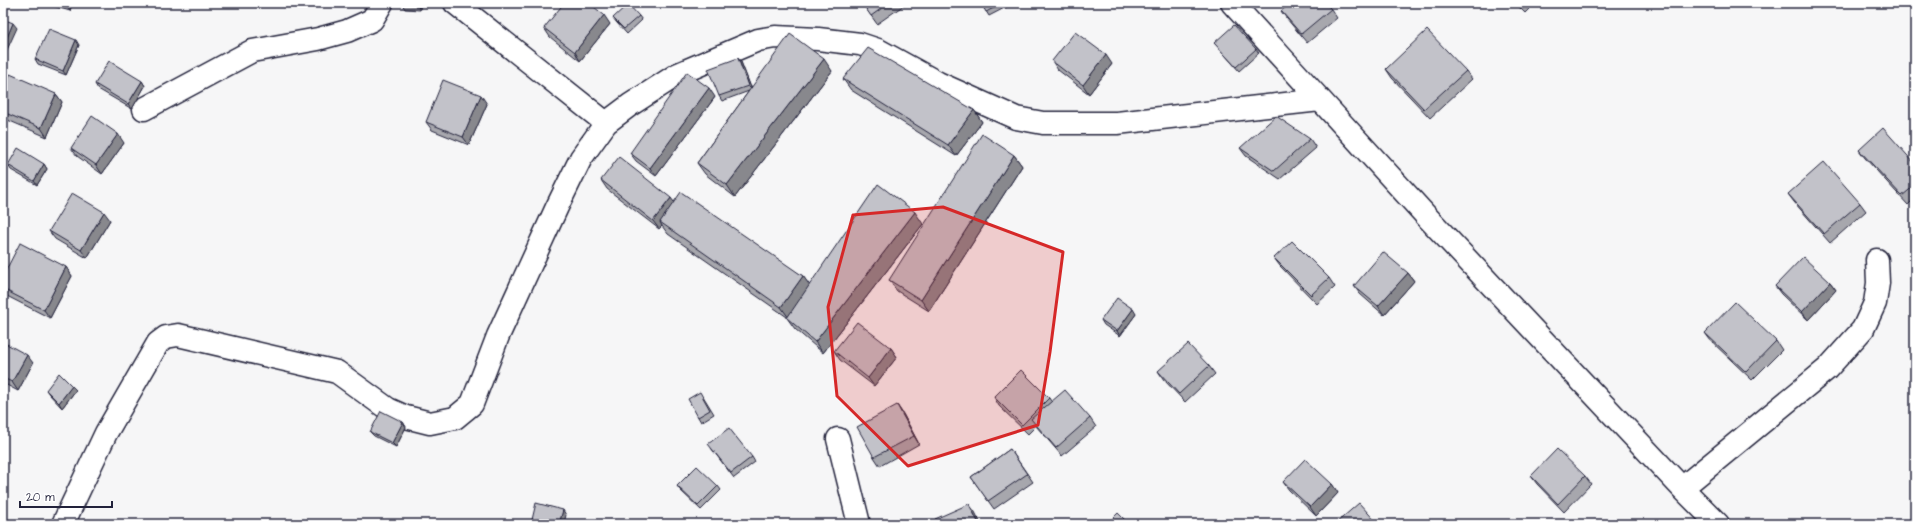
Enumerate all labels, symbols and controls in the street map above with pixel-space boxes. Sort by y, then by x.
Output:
scale bar [20,483,112,509]
text: 20 m [26,489,55,506]

